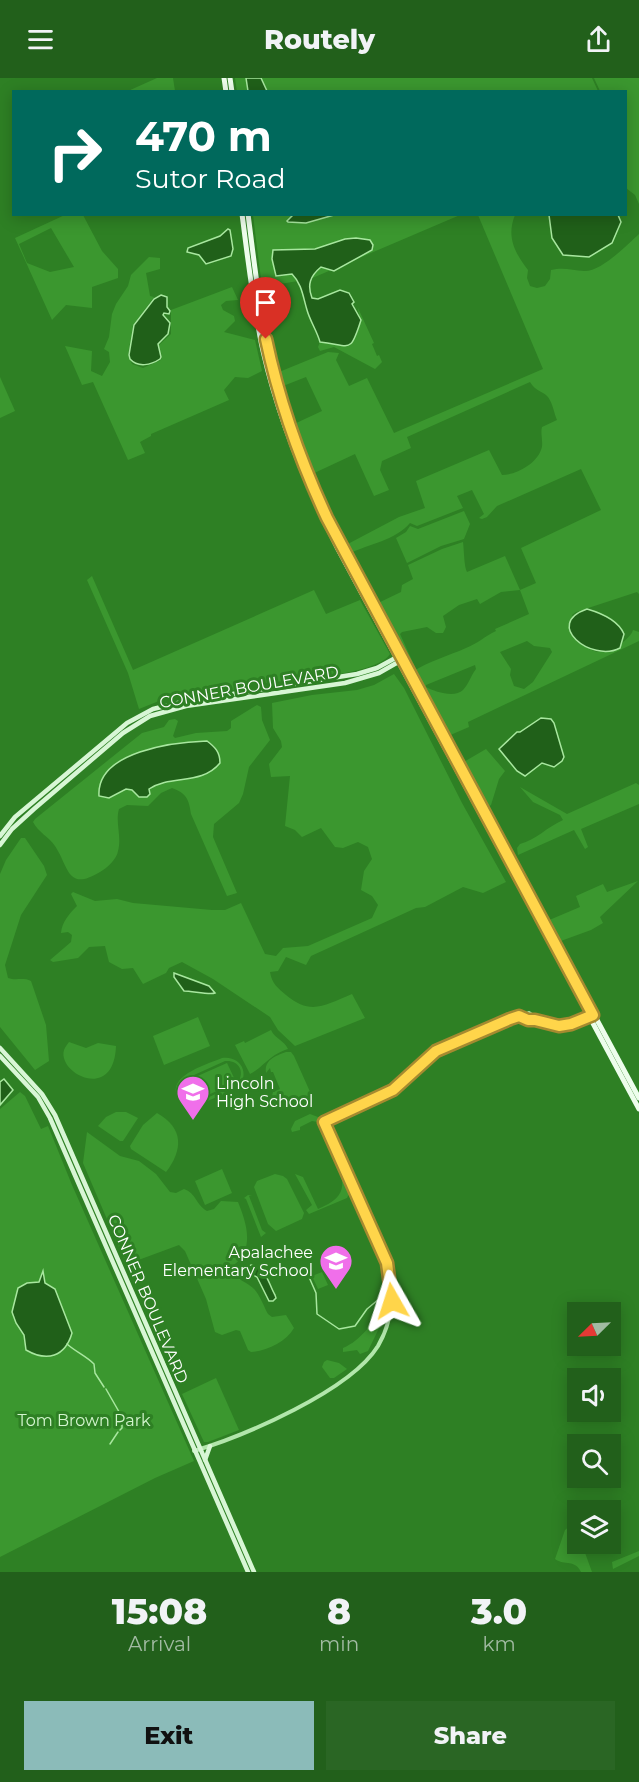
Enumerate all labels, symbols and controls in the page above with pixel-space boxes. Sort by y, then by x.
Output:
icon: menu [24,23,57,56]
text: Routely [264,23,375,56]
icon: share [582,23,615,56]
text: 470 m [135,110,272,162]
icon: right [36,114,114,192]
text: Sutor Road [135,162,286,195]
pin [240,277,291,339]
icon: arrive [249,286,282,319]
street label: CONNER BOULEVARD [158,662,340,712]
school or university icon: Lincoln High School [175,1074,211,1121]
place label: Lincoln High School [216,1074,313,1111]
street label: CONNER BOULEVARD [104,1212,192,1386]
place label: Apalachee Elementary School [162,1243,313,1280]
school or university icon: Apalachee Elementary School [318,1243,354,1290]
position arrow [360,1269,424,1333]
north arrow [567,1302,621,1356]
map controls [567,1302,621,1554]
button: sound [567,1368,621,1422]
park label: Tom Brown Park [17,1411,151,1430]
button: search [567,1434,621,1488]
button: layers [567,1500,621,1554]
text: 15:08 [112,1589,207,1633]
text: 8 [327,1589,351,1633]
text: 3.0 [471,1589,527,1633]
text: Arrival [128,1632,191,1656]
text: min [319,1632,359,1656]
text: km [483,1632,516,1656]
button: Exit [24,1701,314,1770]
button: Share [326,1701,615,1770]

